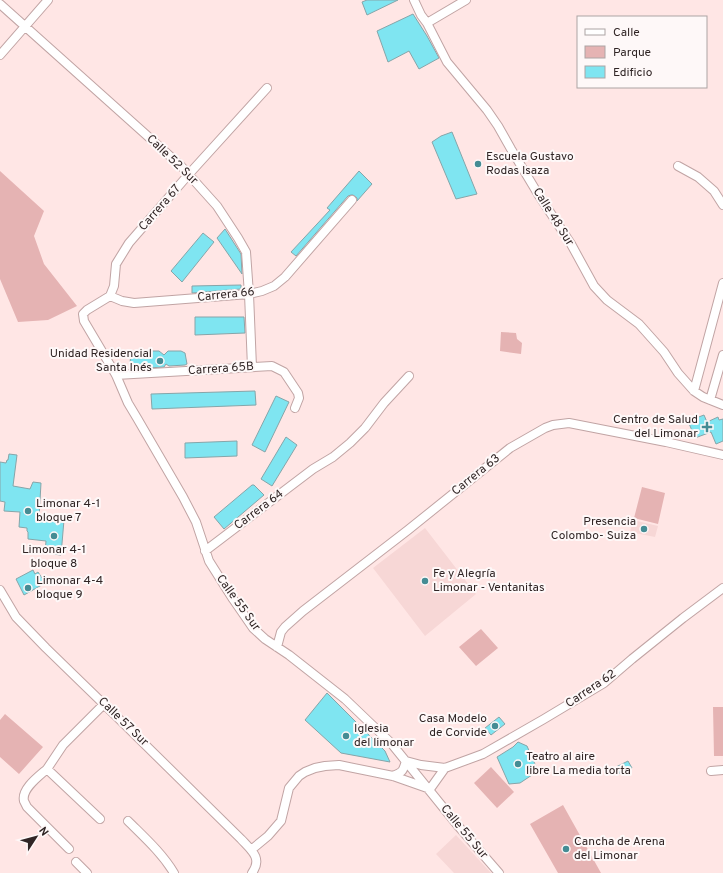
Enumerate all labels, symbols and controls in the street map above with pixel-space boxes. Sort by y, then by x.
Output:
legend [577,16,707,88]
text: Calle [613,25,640,41]
text: Parque [613,45,651,61]
text: Edificio [613,65,653,81]
street label: Calle 52 Sur [143,131,201,189]
place label: Escuela Gustavo Rodas Isaza [486,149,574,179]
marker: Escuela Gustavo Rodas Isaza [473,159,483,169]
street label: Carrera 67 [135,181,185,235]
street label: Calle 48 Sur [529,185,577,249]
street label: Carrera 66 [196,284,256,306]
place label: Unidad Residencial Santa Inés [50,346,152,376]
marker: Unidad Residencial Santa Inés [155,356,165,366]
street label: Carrera 65B [188,359,255,379]
place label: Centro de Salud del Limonar [613,412,698,442]
marker: Centro de Salud del Limonar [701,421,713,433]
street label: Carrera 63 [449,451,503,499]
street label: Carrera 64 [231,486,287,534]
place label: Limonar 4-1 bloque 7 [36,496,100,526]
marker: Limonar 4-1 bloque 7 [23,506,33,516]
place label: Presencia Colombo- Suiza [551,514,636,544]
marker: Presencia Colombo- Suiza [639,524,649,534]
marker: Limonar 4-1 bloque 8 [49,531,59,541]
place label: Limonar 4-1 bloque 8 [22,542,86,572]
place label: Fe y Alegría Limonar - Ventanitas [433,566,545,596]
street label: Calle 55 Sur [212,572,264,635]
place label: Limonar 4-4 bloque 9 [36,573,103,603]
marker: Fe y Alegría Limonar - Ventanitas [420,576,430,586]
marker: Limonar 4-4 bloque 9 [23,583,33,593]
street label: Carrera 62 [563,666,619,712]
street label: Calle 57 Sur [94,694,152,750]
place label: Casa Modelo de Corvide [419,711,487,741]
place label: Iglesia del limonar [354,721,415,751]
marker: Casa Modelo de Corvide [490,721,500,731]
marker: Iglesia del limonar [341,731,351,741]
place label: Teatro al aire libre La media torta [526,749,631,779]
marker: Teatro al aire libre La media torta [513,759,523,769]
street label: Calle 55 Sur [437,802,492,863]
north arrow [16,817,56,857]
text: N [35,824,51,839]
place label: Cancha de Arena del Limonar [574,834,665,864]
marker: Cancha de Arena del Limonar [561,844,571,854]

